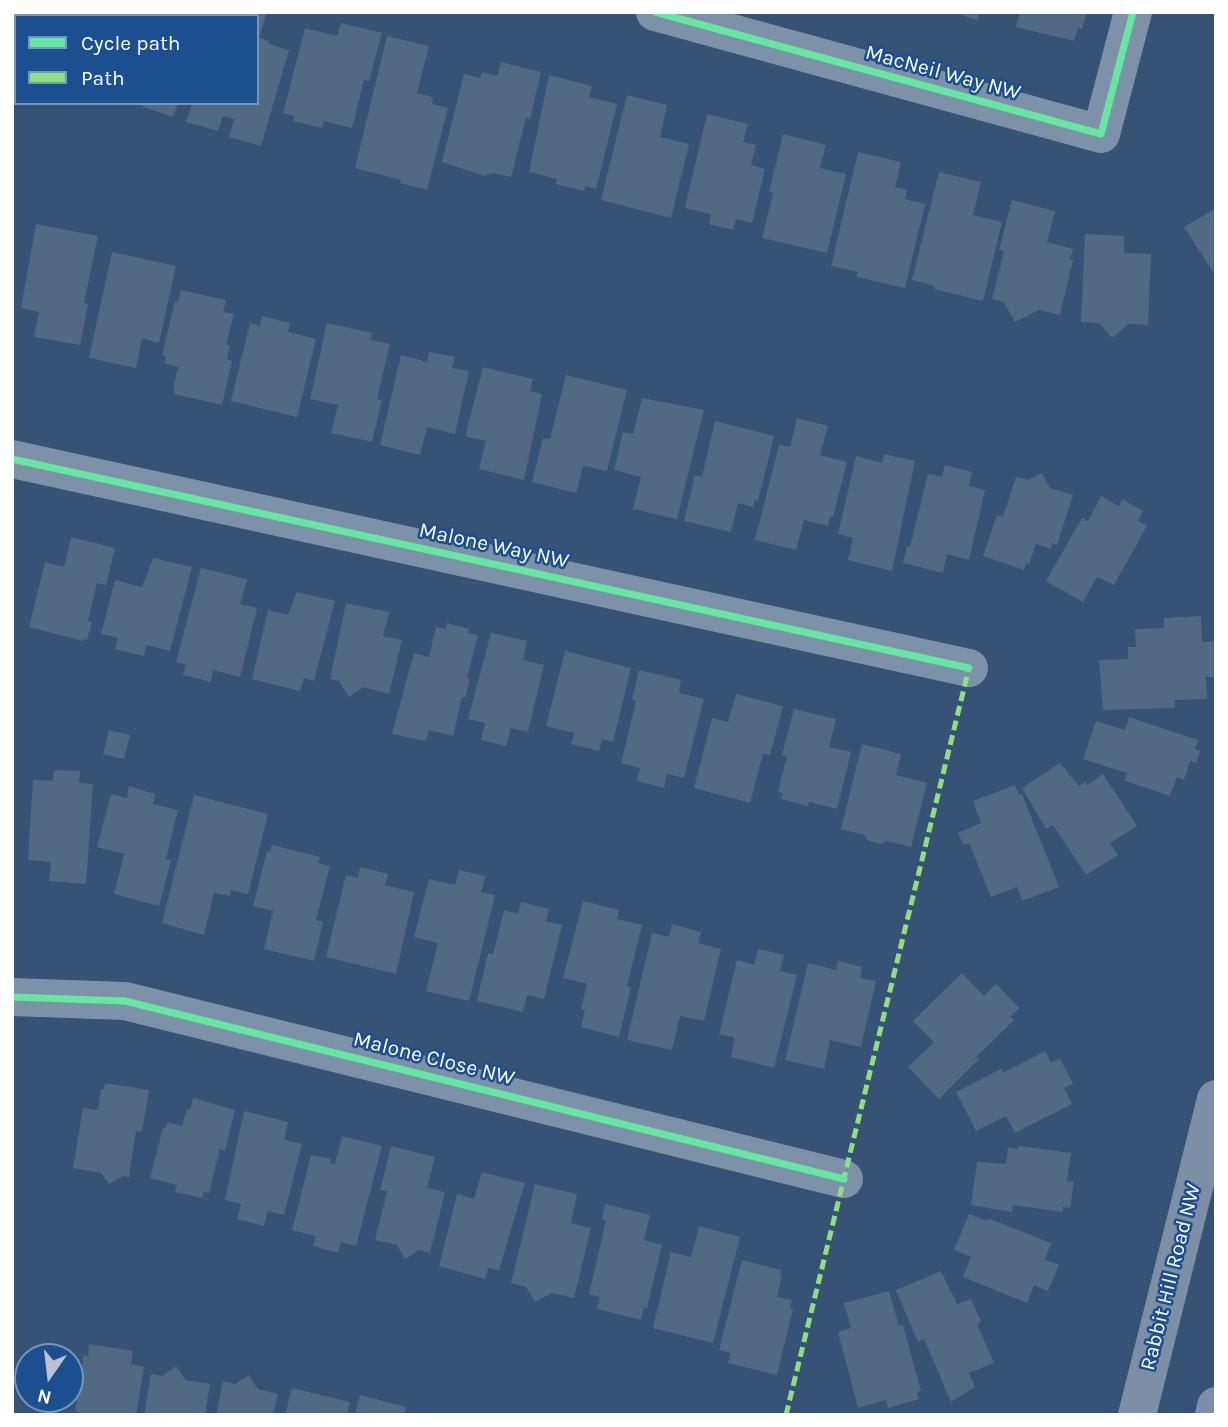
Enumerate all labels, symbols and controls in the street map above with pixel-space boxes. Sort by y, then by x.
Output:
legend [14,14,259,105]
text: Cycle path [81,31,181,55]
street label: MacNeil Way NW [862,40,1024,106]
text: Path [81,66,125,90]
street label: Malone Way NW [417,518,571,574]
street label: Malone Close NW [351,1027,517,1091]
street label: Rabbit Hill Road NW [1136,1181,1206,1373]
north arrow [14,1343,84,1413]
text: N [35,1384,54,1409]

